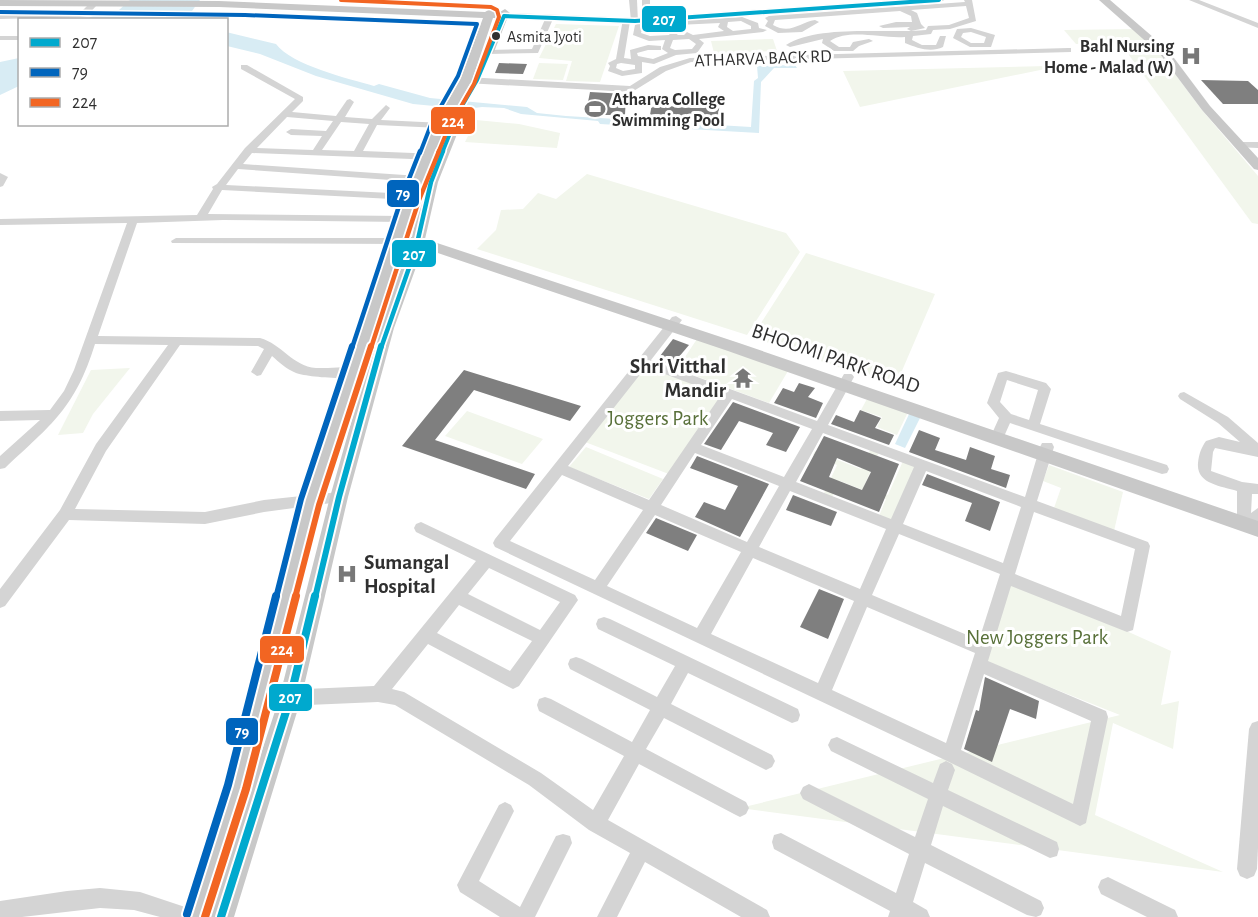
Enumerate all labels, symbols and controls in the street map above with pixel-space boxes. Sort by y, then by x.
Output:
line badge: 207 [641,5,687,33]
text: 207 [653,12,675,28]
legend [18,18,228,126]
place label: Asmita Jyoti [507,29,582,46]
marker: Asmita Jyoti [490,30,502,42]
text: 207 [72,34,97,52]
place label: Bahl Nursing Home - Malad (W) [1044,38,1175,77]
hospital icon: Bahl Nursing Home - Malad (W) [1179,44,1203,68]
street label: ATHARVA BACK RD [694,48,832,70]
text: 79 [72,64,88,82]
place label: Atharva College Swimming Pool [612,91,725,130]
text: 224 [72,94,97,112]
sports icon: Atharva College Swimming Pool [583,97,607,121]
line badge: 224 [430,106,476,135]
text: 224 [441,114,465,130]
line badge: 79 [386,179,420,208]
text: 79 [396,186,411,202]
line badge: 207 [391,239,437,268]
text: 207 [403,247,425,263]
street label: BHOOMI PARK ROAD [749,320,923,397]
place label: Shri Vitthal Mandir [630,356,727,401]
temple icon: Shri Vitthal Mandir [731,366,755,390]
park label: Joggers Park [608,408,709,429]
place label: Sumangal Hospital [364,552,449,597]
hospital icon: Sumangal Hospital [335,562,359,586]
park label: New Joggers Park [966,627,1108,648]
line badge: 224 [259,635,305,664]
text: 224 [270,642,294,658]
line badge: 207 [268,683,313,712]
text: 207 [279,690,301,706]
line badge: 79 [225,717,259,746]
text: 79 [235,724,250,740]

